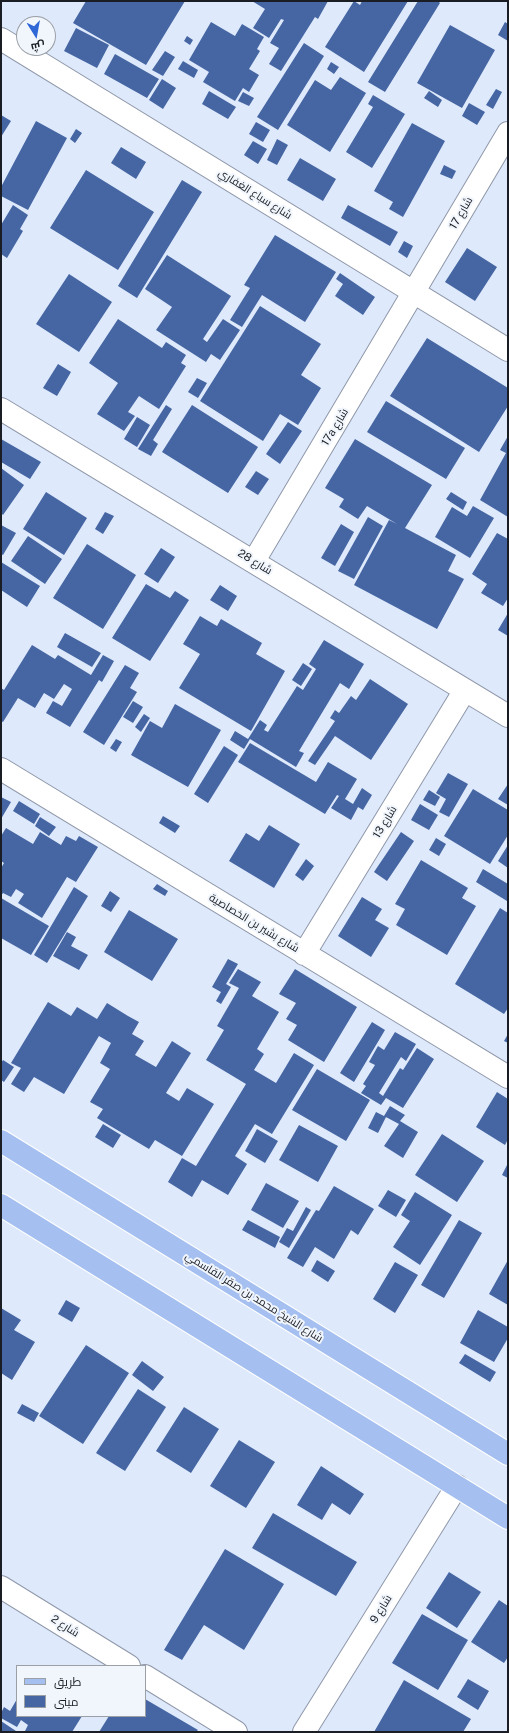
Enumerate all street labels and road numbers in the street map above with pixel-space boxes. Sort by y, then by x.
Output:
street label: شارع سباع الغفاري [216,166,294,222]
street label: شارع 17 [447,195,475,231]
street label: 17a شارع [319,406,351,448]
street label: شارع 28 [235,547,275,577]
street label: شارع 13 [370,803,400,841]
street label: شارع بشير بن الخصاصية [207,891,301,955]
street label: شارع الشيخ محمد بن صقر القاسمي [183,1249,325,1345]
street label: شارع 9 [367,1592,395,1626]
street label: شارع 2 [49,1612,81,1640]

